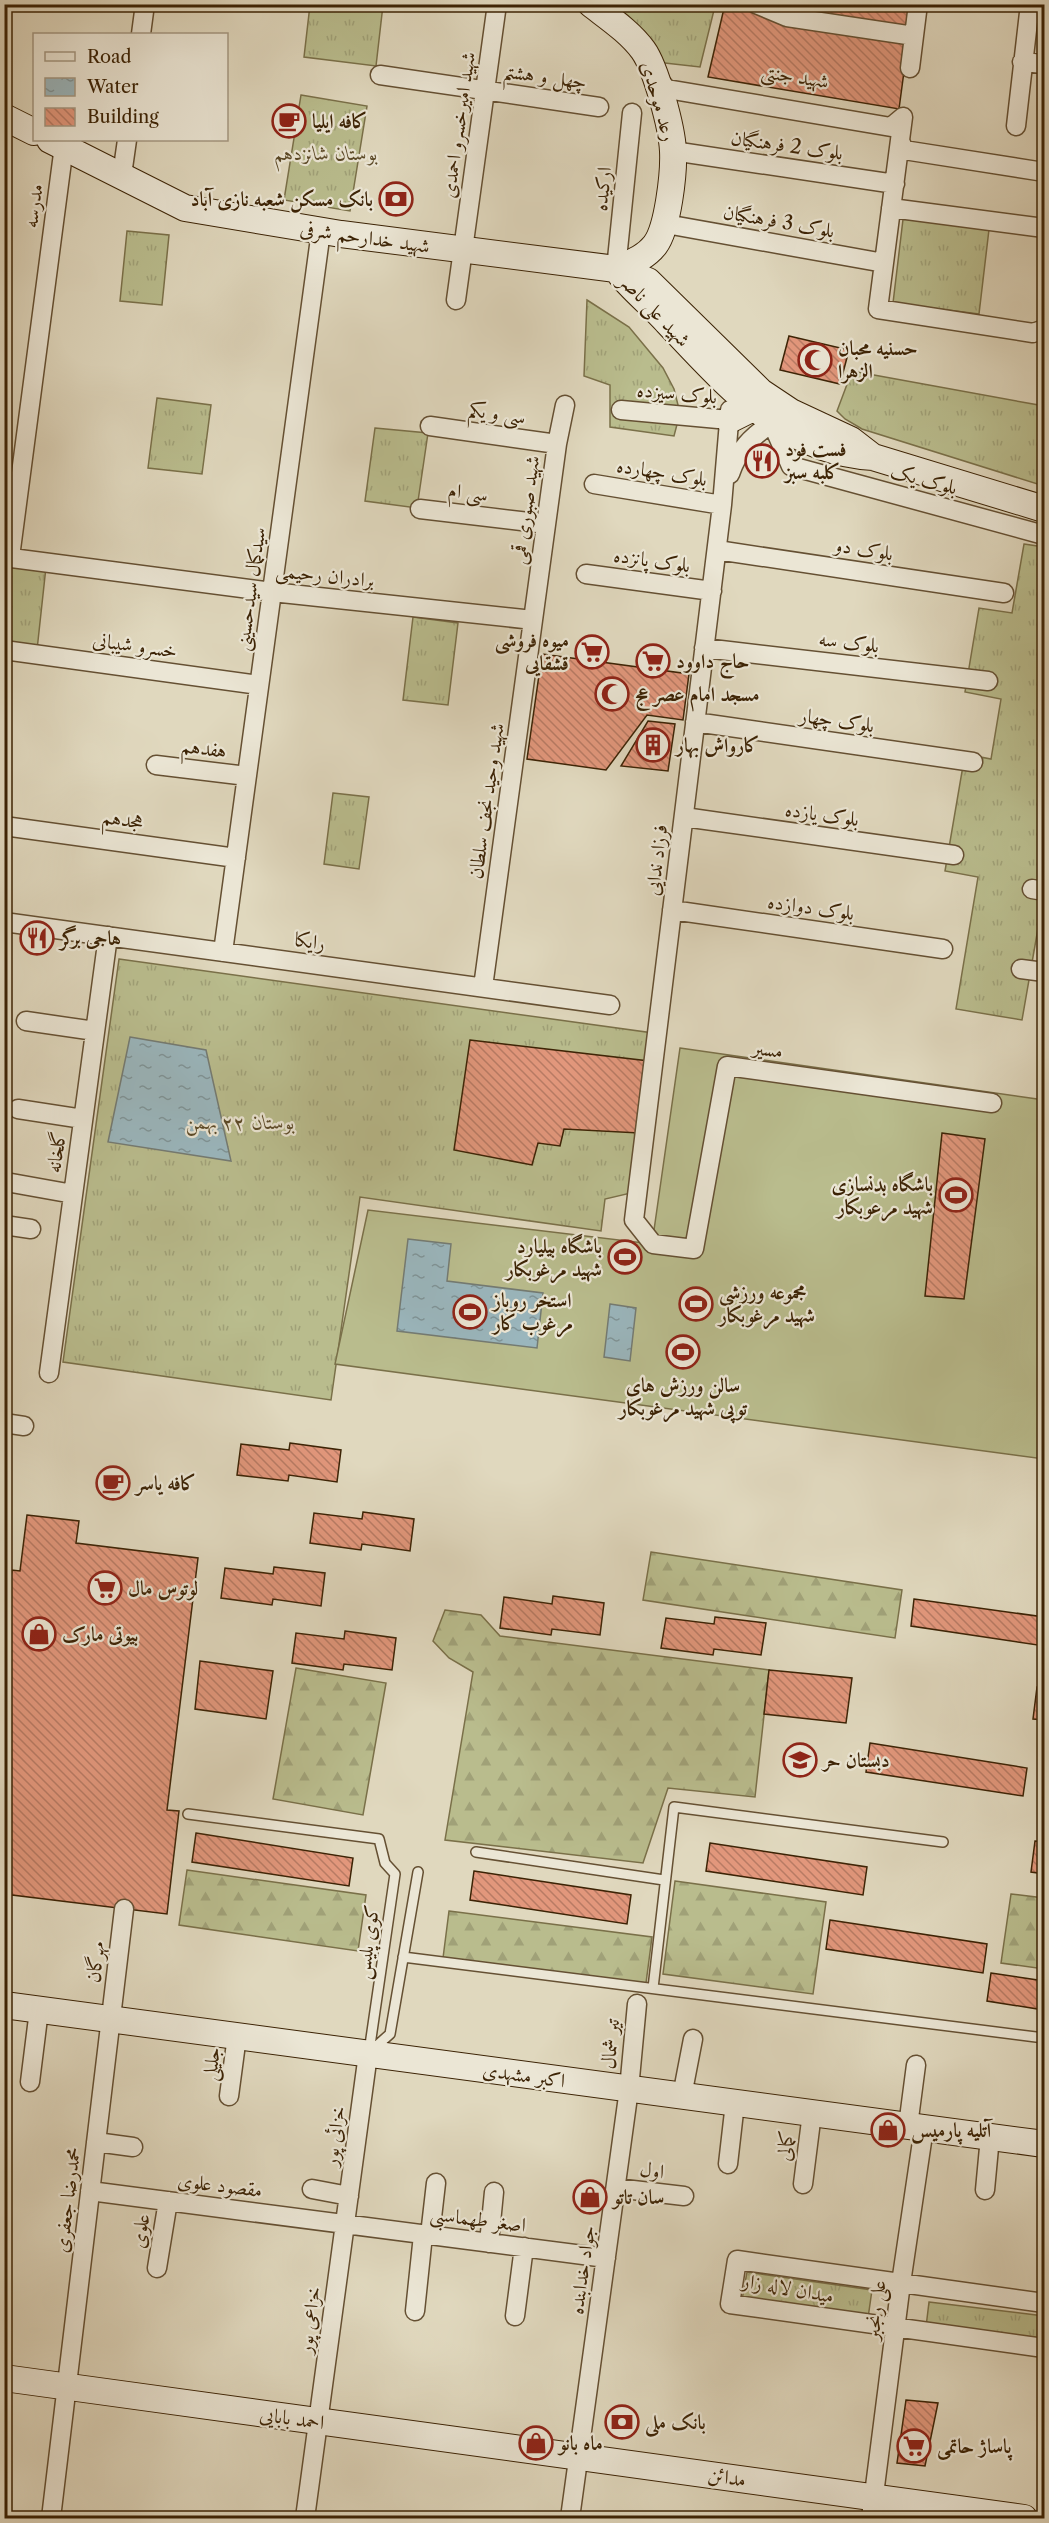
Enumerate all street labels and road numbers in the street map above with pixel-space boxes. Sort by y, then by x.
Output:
street label: شهید امیرخسرو احمدی [436,50,482,200]
street label: چهل و هشتم [501,58,588,102]
street label: رعد موحدی [635,58,682,144]
street label: شهید جنتی [759,59,831,96]
street label: بلوک 2 فرهنگیان [729,125,845,166]
street label: ارکیده [588,166,616,212]
street label: مدرسه [18,182,48,230]
street label: بلوک 3 فرهنگیان [721,199,837,244]
street label: شهید خدارحم شرفی [298,216,431,265]
street label: شهید علی ناصر [611,267,696,354]
street label: بلوک سیزده [636,378,718,409]
street label: سی و یکم [466,397,527,436]
street label: بلوک چهارده [615,453,709,492]
street label: شهید صبوری قمی [505,454,546,566]
street label: بلوک یک [888,459,960,500]
street label: سی ام [446,478,489,512]
street label: سیدکمال سیدحسینی [229,526,274,653]
street label: بلوک دو [831,532,895,566]
street label: بلوک پانزده [612,543,692,580]
street label: برادران رحیمی [274,558,376,594]
street label: بلوک سه [817,626,881,659]
street label: خسرو شیبانی [91,627,179,665]
street label: بلوک چهار [796,703,876,738]
street label: شهید وحید نجف سلطان [463,722,510,881]
street label: هفدهم [179,733,228,770]
street label: بلوک یازده [783,797,861,832]
street label: هجدهم [100,804,145,841]
street label: فرزاد ندایی [640,823,674,897]
street label: بلوک دوازده [766,889,856,926]
street label: رایکا [293,927,327,956]
street label: مسیر [749,1035,785,1063]
street label: گلخانه [41,1129,71,1175]
street label: کوی پلیس [350,1903,387,1981]
street label: مهرگان [81,1940,110,1984]
street label: تیر شمال [596,2018,624,2070]
street label: جلیلی [197,2046,228,2083]
street label: اکبر مشهدی [481,2057,567,2094]
street label: خزائی پور [318,2104,353,2170]
street label: کمالی [771,2130,799,2162]
street label: محمدرضا جعفری [49,2146,86,2254]
street label: اول [638,2157,666,2183]
street label: مقصود علوی [176,2168,264,2203]
street label: اصغر طهماسبی [428,2201,527,2242]
street label: علوی [125,2212,156,2250]
street label: جواد خدابنده [564,2224,601,2316]
street label: میدان لاله زار [738,2268,836,2308]
street label: علی رنجبر [859,2279,894,2344]
street label: خزاعی پور [292,2285,329,2357]
street label: احمد بابایی [258,2402,326,2436]
street label: مدائن [706,2462,748,2492]

